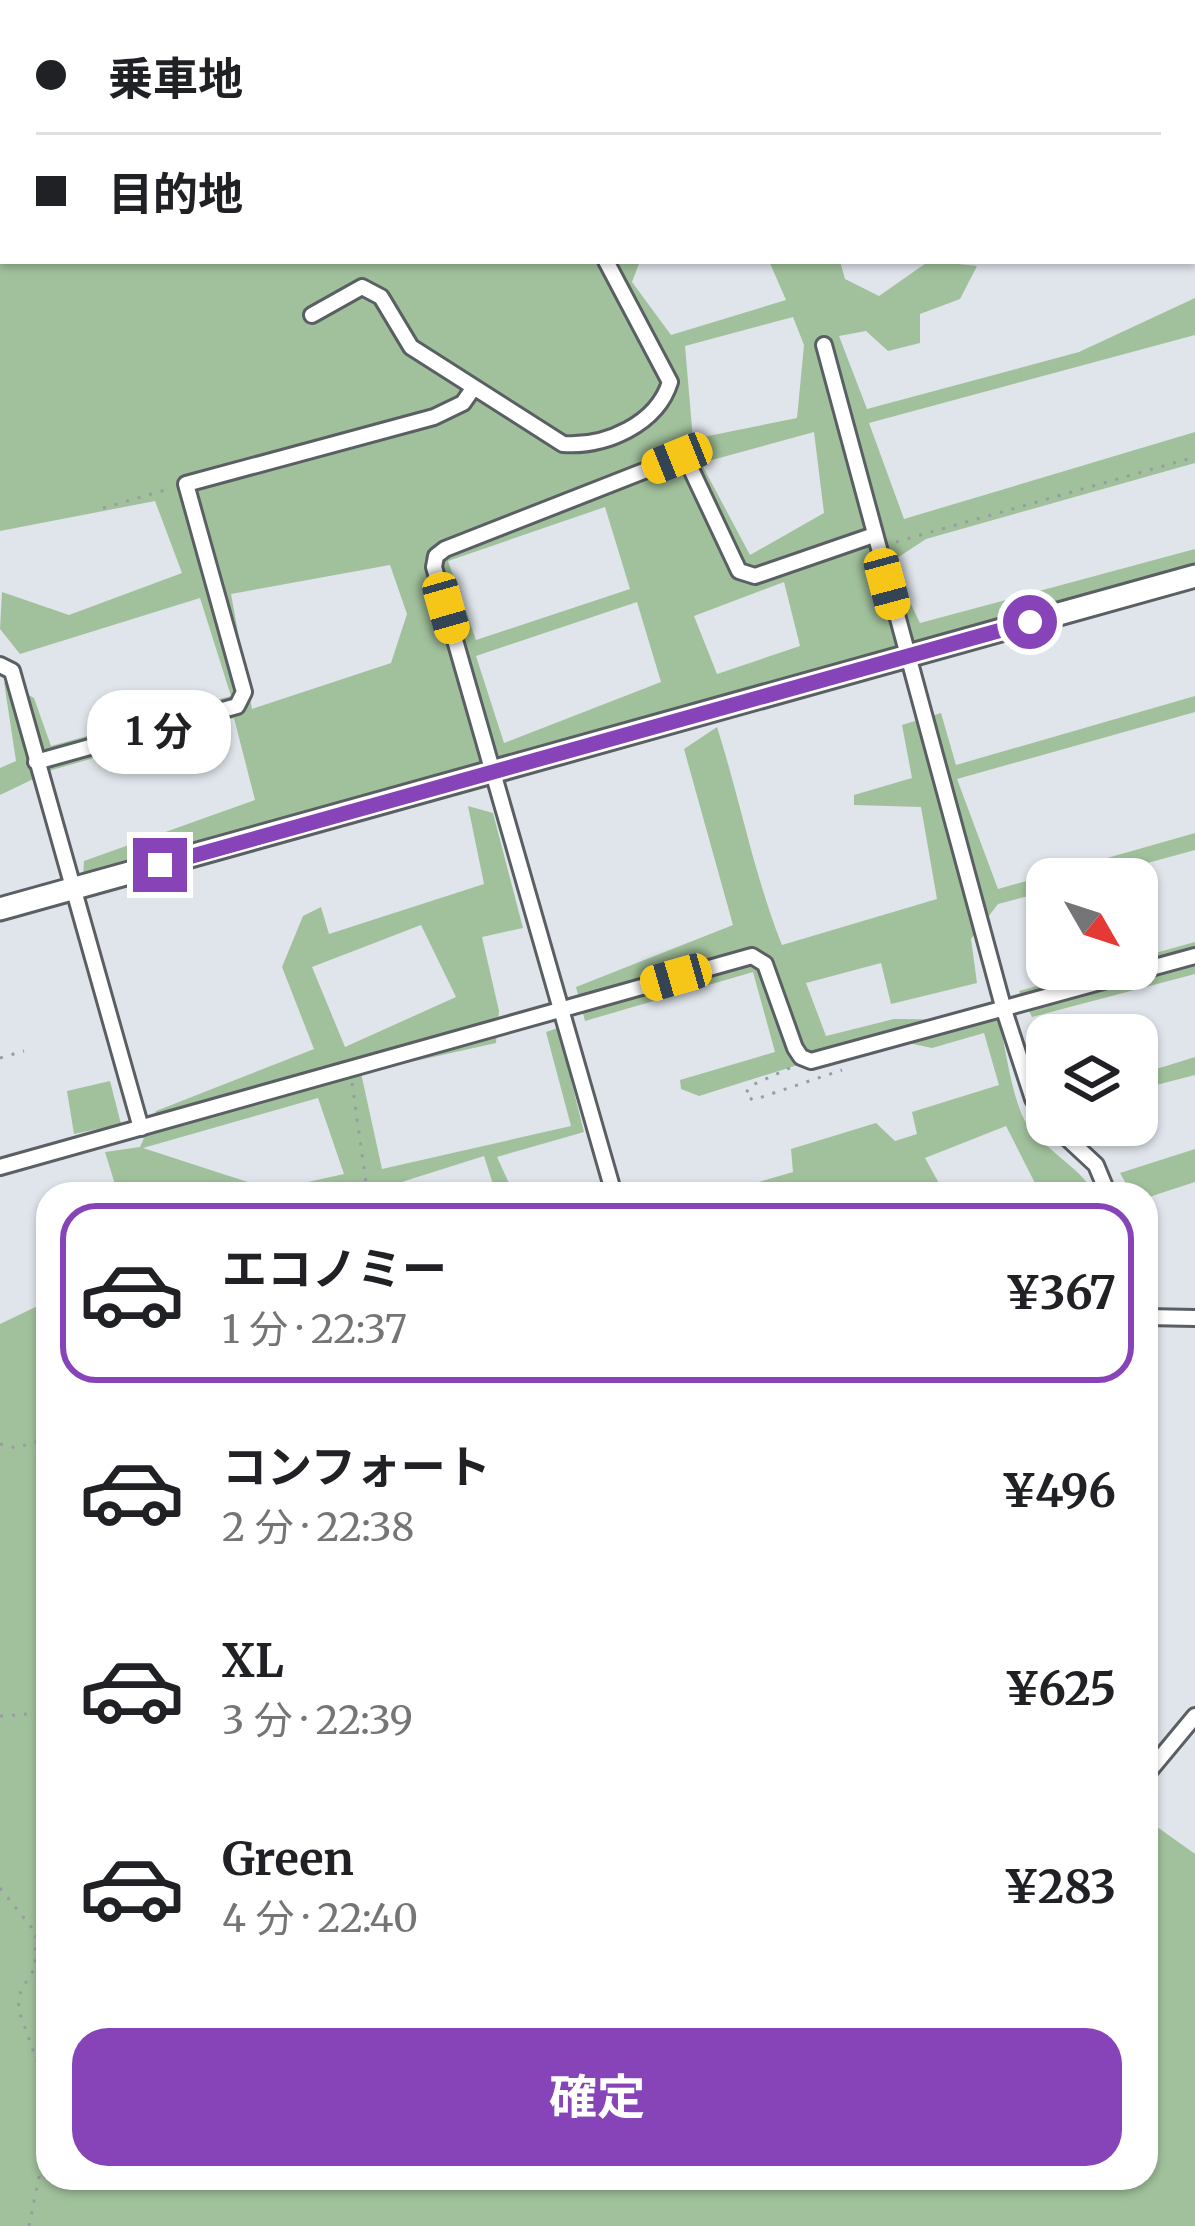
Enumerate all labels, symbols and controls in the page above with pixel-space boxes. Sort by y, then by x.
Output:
text: 乗車地 [108,51,243,107]
text: 目的地 [108,166,243,222]
car [637,428,717,488]
car [860,545,914,623]
car [419,568,473,648]
route start [1003,595,1057,649]
callout: 1 分 [88,691,232,775]
text: 1 分 [126,707,192,756]
route end [133,838,187,892]
north arrow [1026,858,1158,990]
map controls [1026,858,1158,1146]
car [636,950,716,1004]
button: layers [1026,1014,1158,1146]
icon: car [78,1239,186,1347]
text: エコノミー [222,1241,447,1297]
text: ¥367 [1005,1265,1116,1321]
text: 1 分 · 22:37 [222,1305,407,1354]
icon: car [78,1437,186,1545]
text: コンフォート [222,1439,491,1495]
text: ¥496 [1001,1463,1116,1519]
text: 2 分 · 22:38 [222,1503,414,1552]
text: XL [222,1633,284,1689]
icon: car [78,1635,186,1743]
text: ¥625 [1004,1661,1116,1717]
text: 3 分 · 22:39 [222,1696,413,1745]
text: Green [222,1831,354,1887]
icon: car [78,1833,186,1941]
text: ¥283 [1003,1859,1116,1915]
text: 4 分 · 22:40 [222,1894,418,1943]
button: 確定 [72,2028,1122,2166]

